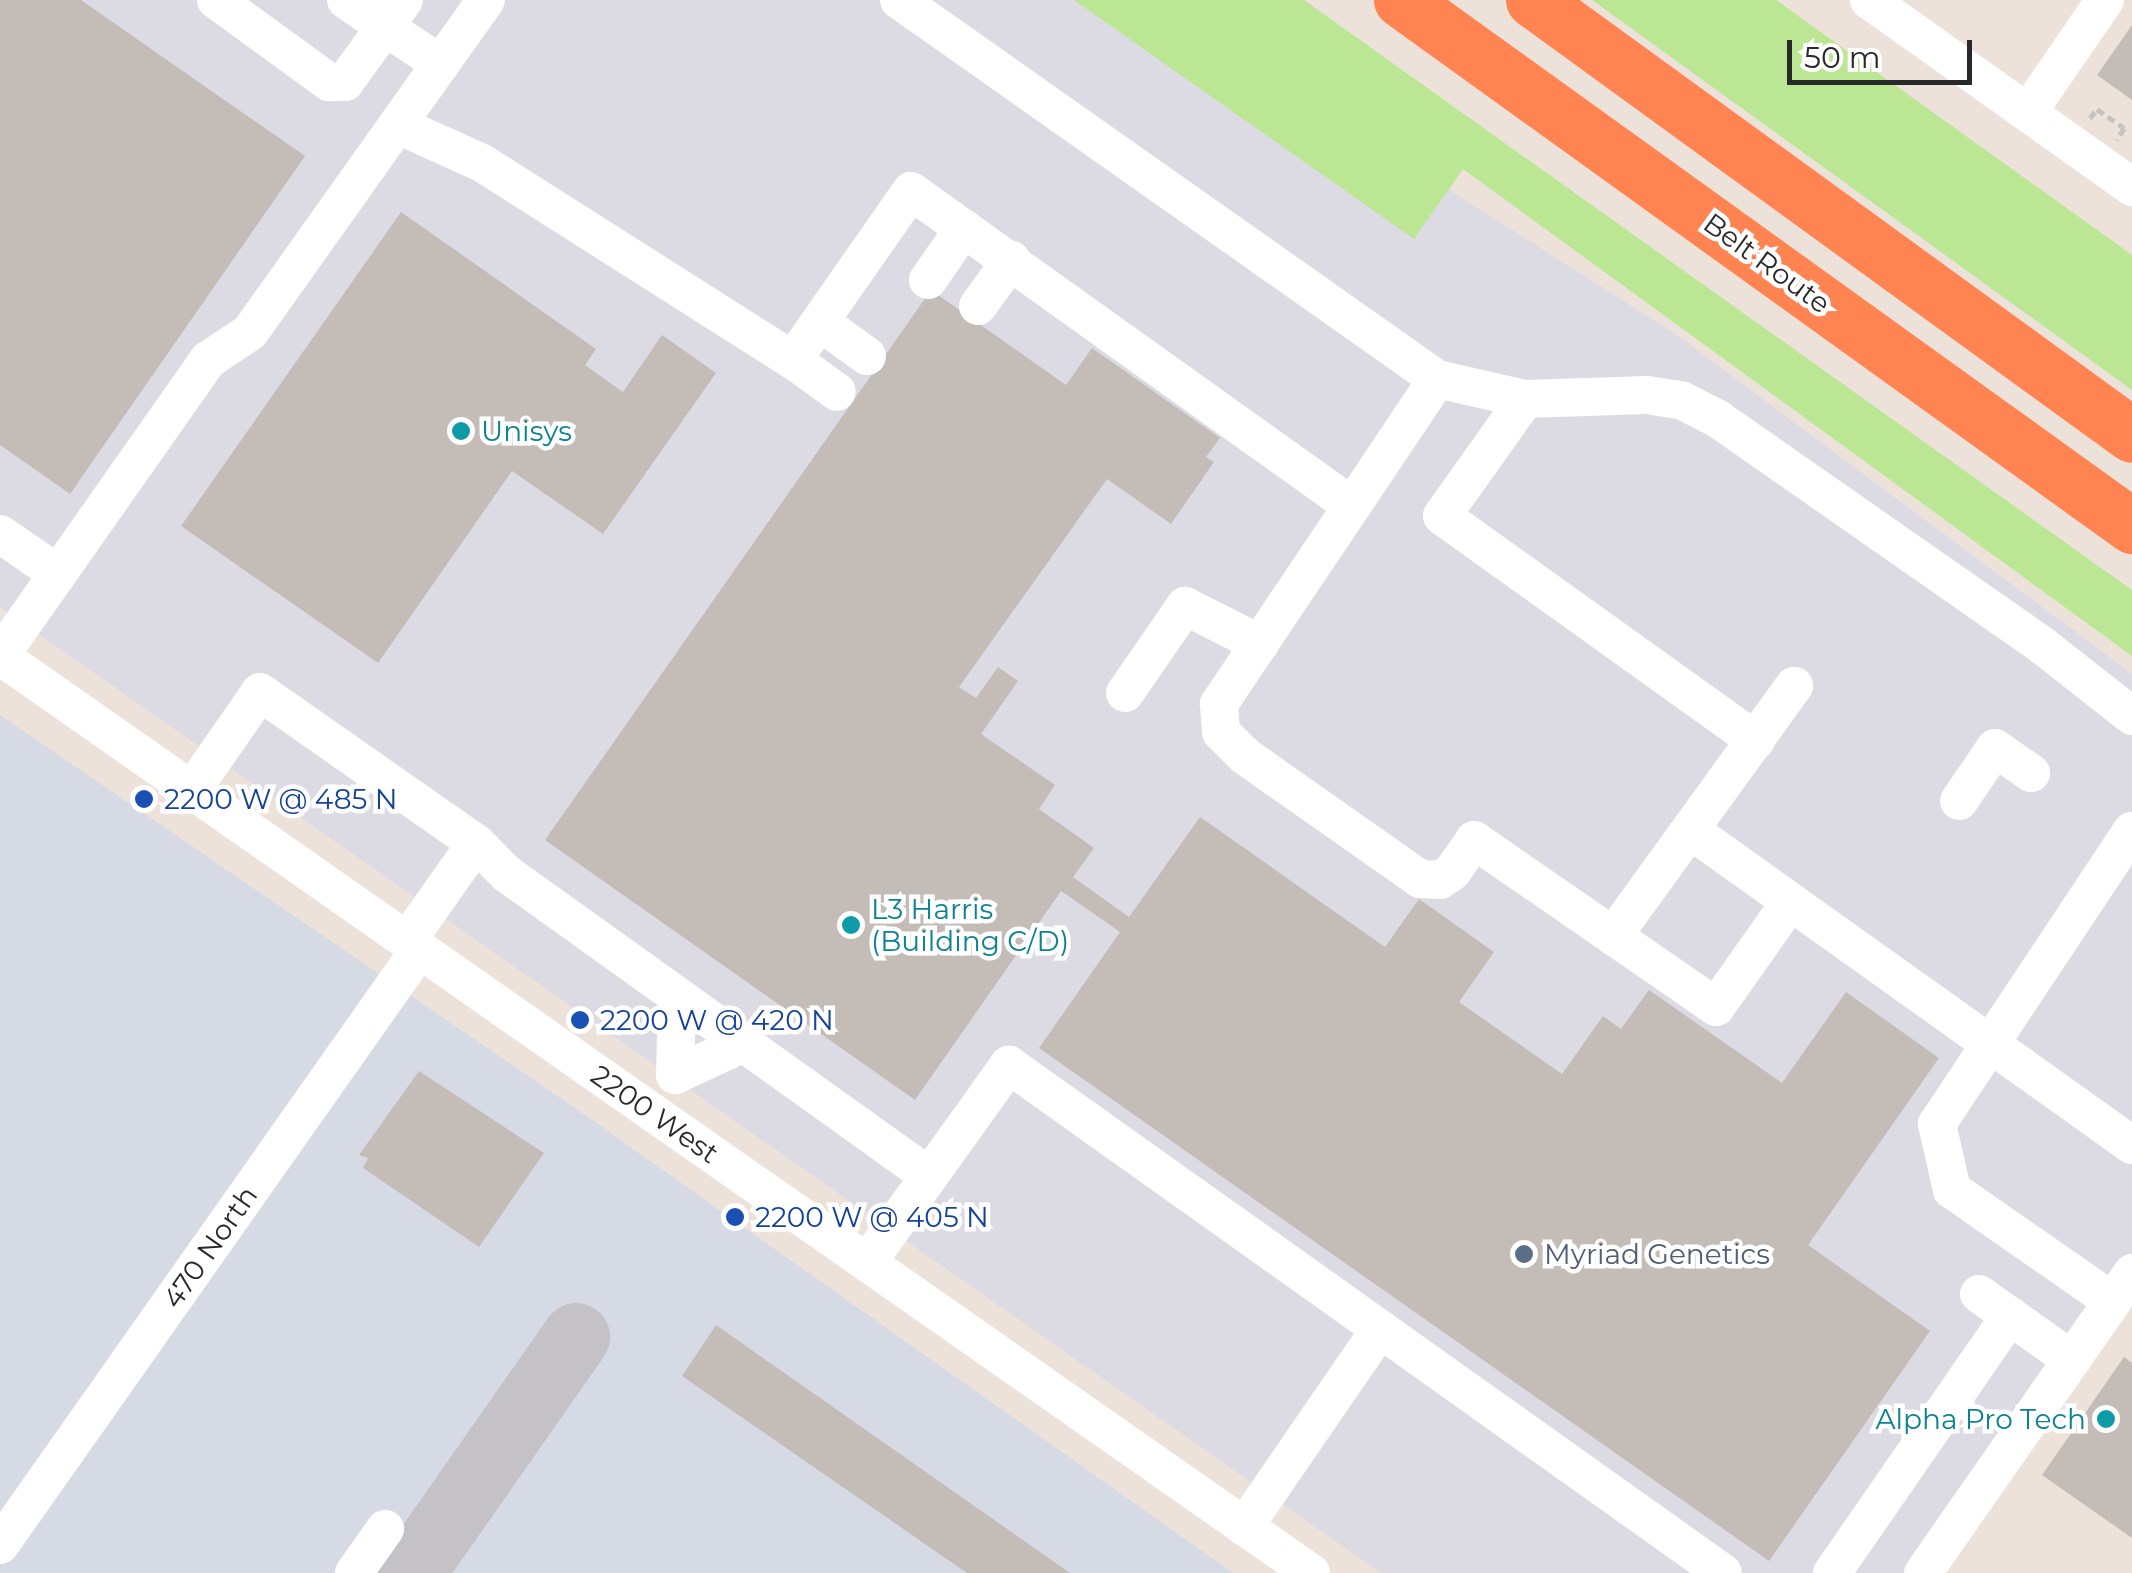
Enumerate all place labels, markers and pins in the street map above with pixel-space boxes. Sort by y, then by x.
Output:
place label: Unisys [481,414,572,448]
marker: Unisys [450,420,472,442]
place label: 2200 W @ 485 N [164,782,397,816]
marker: 2200 W @ 485 N [133,788,155,810]
place label: L3 Harris (Building C/D) [871,892,1069,958]
marker: L3 Harris (Building C/D) [840,914,862,936]
place label: 2200 W @ 420 N [600,1003,834,1037]
marker: 2200 W @ 420 N [569,1009,591,1031]
place label: 2200 W @ 405 N [755,1200,989,1234]
marker: 2200 W @ 405 N [724,1206,746,1228]
place label: Myriad Genetics [1544,1237,1770,1271]
marker: Myriad Genetics [1513,1243,1535,1265]
place label: Alpha Pro Tech [1875,1402,2086,1436]
marker: Alpha Pro Tech [2095,1408,2117,1430]

